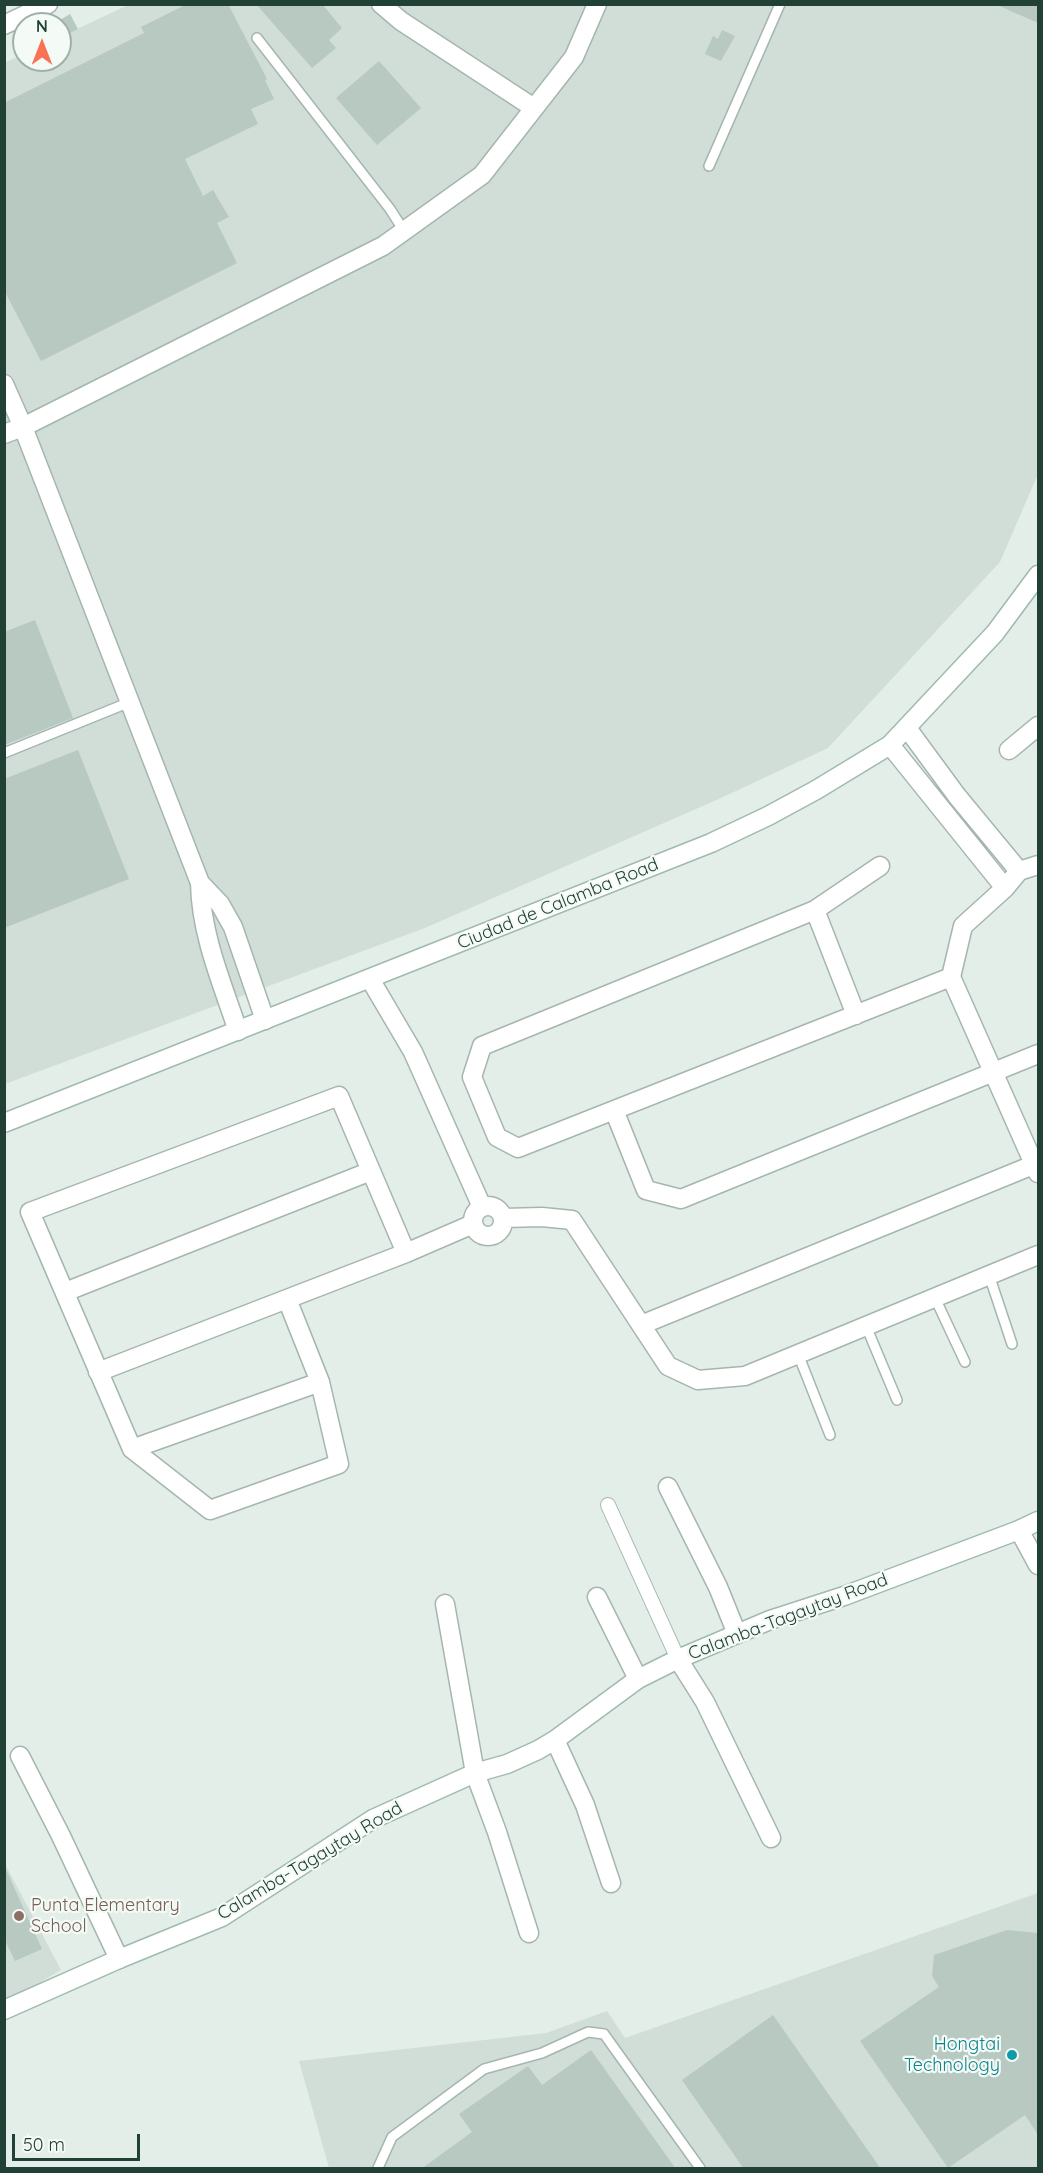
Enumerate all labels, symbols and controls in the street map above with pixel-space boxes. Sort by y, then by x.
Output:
north arrow [12,12,72,72]
text: N [36,16,48,36]
street label: Ciudad de Calamba Road [454,854,662,954]
street label: Calamba-Tagaytay Road [685,1569,891,1665]
street label: Calamba-Tagaytay Road [214,1797,406,1925]
place label: Punta Elementary School [31,1895,180,1938]
marker: Punta Elementary School [12,1909,26,1923]
place label: Hongtai Technology [904,2034,1000,2076]
marker: Hongtai Technology [1005,2048,1019,2062]
scale bar [15,2122,142,2160]
text: 50 m [23,2133,65,2156]

